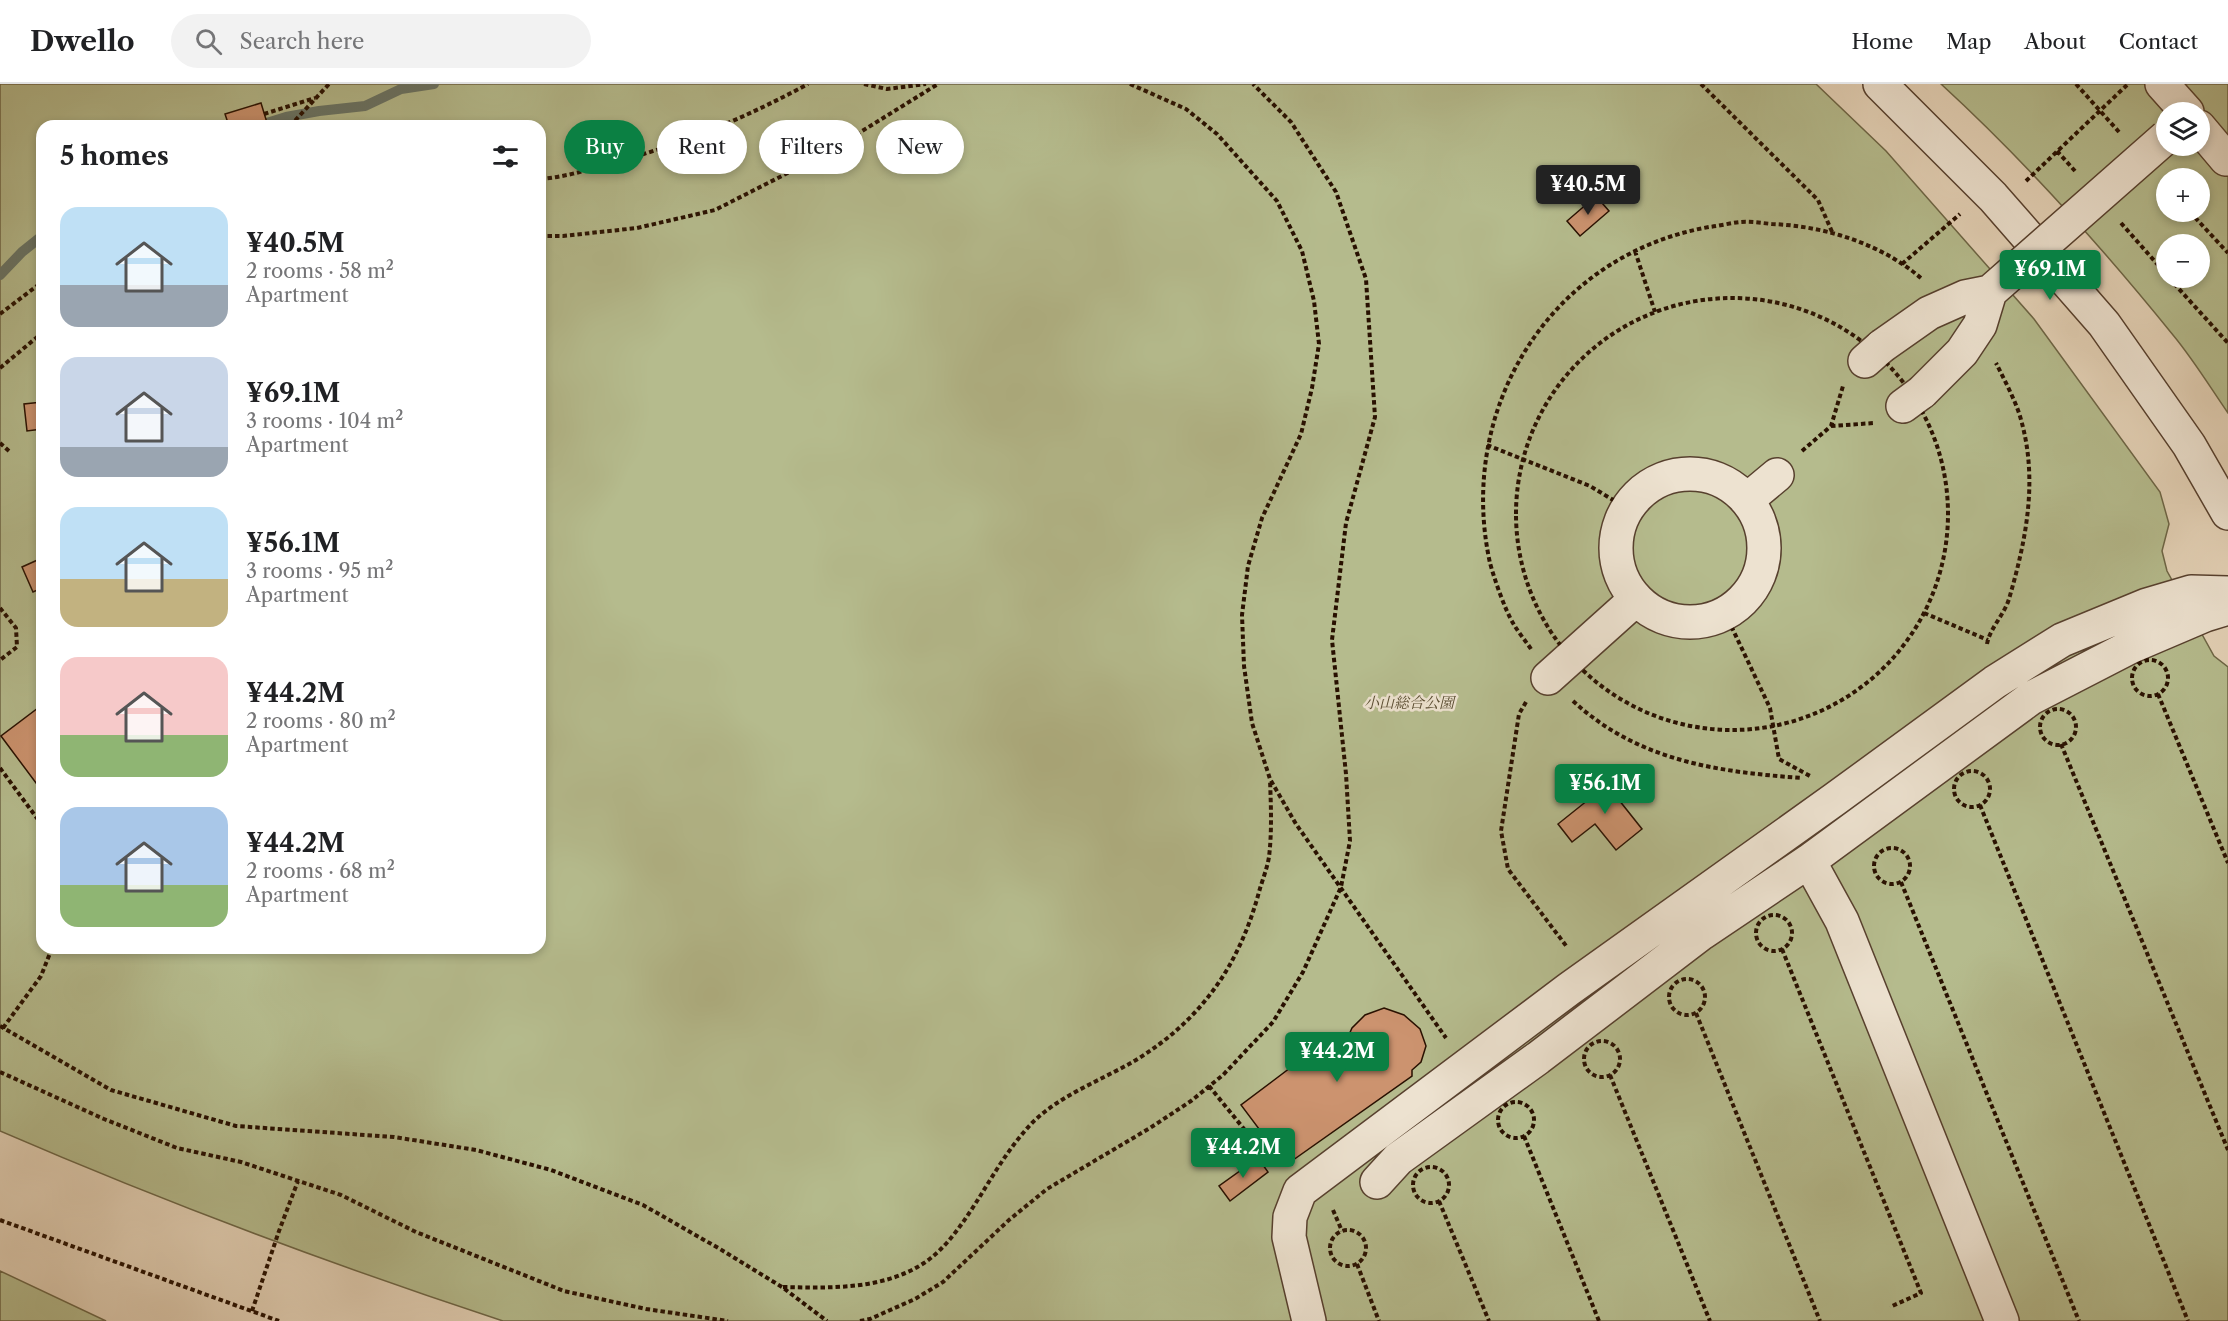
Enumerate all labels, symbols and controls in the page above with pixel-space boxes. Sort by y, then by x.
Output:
search box [171,14,591,68]
text: Dwello [30,24,135,58]
icon: search [192,25,225,58]
text: Search here [240,28,364,55]
text: Home [1852,29,1913,54]
text: Map [1946,29,1991,54]
text: About [2024,29,2086,54]
text: Contact [2119,29,2198,54]
map controls [2156,102,2210,288]
button: layers [2156,102,2210,156]
chip: Buy [564,120,645,174]
chip: Rent [657,120,747,174]
chip: Filters [759,120,864,174]
chip: New [876,120,964,174]
text: 5 homes [60,140,169,172]
icon: filters [489,140,522,173]
pin: ¥40.5M [1539,165,1637,216]
button: + [2156,168,2210,222]
text: ¥40.5M [1550,172,1626,196]
text: ¥40.5M [246,227,345,259]
icon: home [108,231,180,303]
button: − [2156,234,2210,288]
pin: ¥69.1M [2001,250,2099,301]
text: ¥69.1M [2014,257,2086,281]
text: 2 rooms · 58 m² [246,259,394,283]
text: Apartment [246,283,349,307]
text: ¥69.1M [246,377,340,409]
icon: home [108,381,180,453]
text: 3 rooms · 104 m² [246,409,403,433]
text: Apartment [246,433,349,457]
text: ¥56.1M [246,527,340,559]
icon: home [108,531,180,603]
text: 3 rooms · 95 m² [246,559,393,583]
text: Apartment [246,583,349,607]
text: ¥44.2M [246,677,345,709]
icon: home [108,681,180,753]
park label: 小山総合公園 [1364,693,1457,712]
text: 2 rooms · 80 m² [246,709,396,733]
text: Apartment [246,733,349,757]
pin: ¥56.1M [1556,764,1654,815]
text: ¥56.1M [1569,771,1641,795]
text: ¥44.2M [246,827,345,859]
icon: home [108,831,180,903]
text: 2 rooms · 68 m² [246,859,395,883]
text: Apartment [246,883,349,907]
pin: ¥44.2M [1288,1032,1386,1083]
text: ¥44.2M [1299,1039,1375,1063]
pin: ¥44.2M [1194,1128,1292,1179]
text: ¥44.2M [1205,1135,1281,1159]

